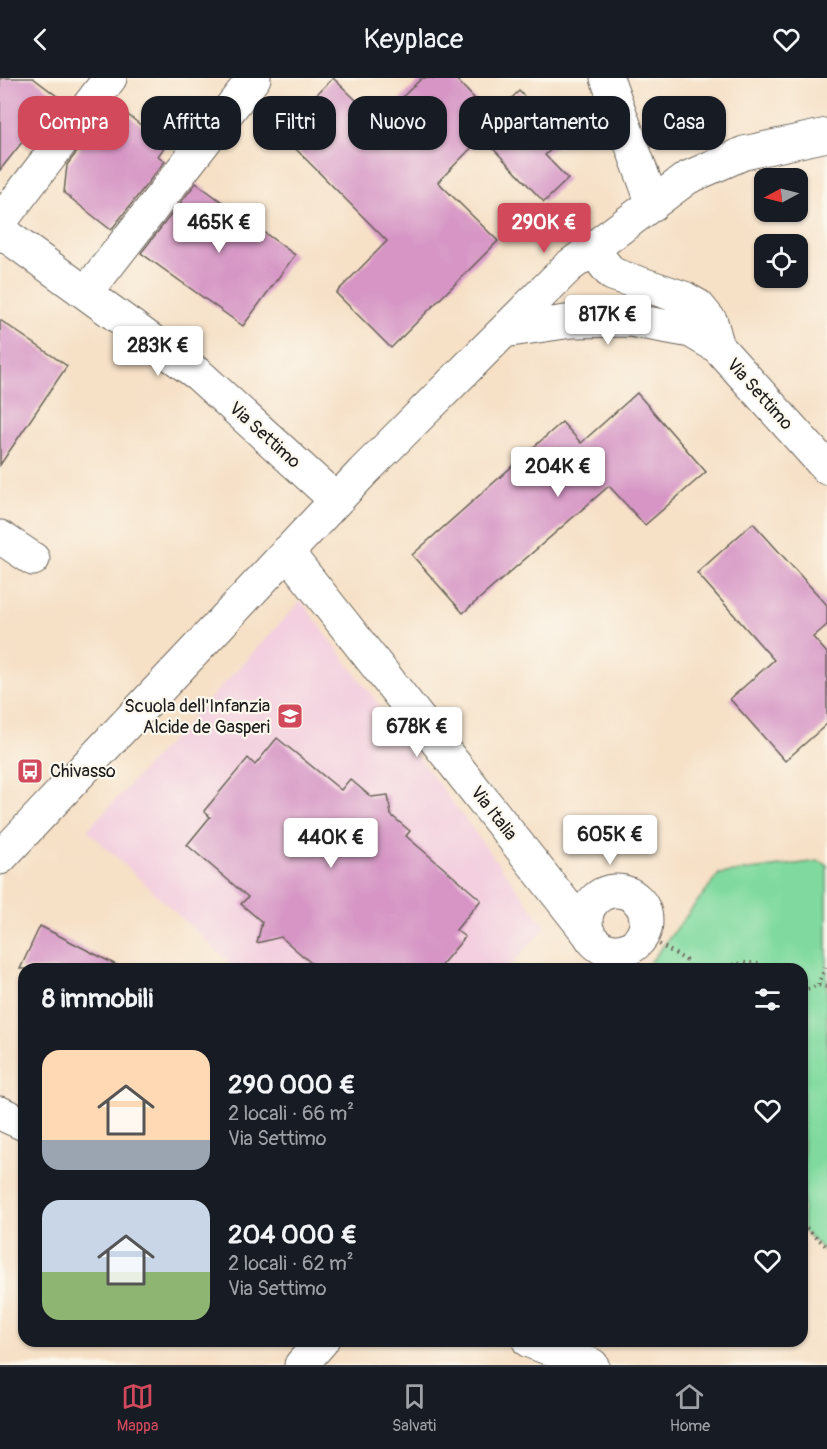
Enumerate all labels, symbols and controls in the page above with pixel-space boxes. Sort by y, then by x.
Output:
icon: back [24,23,57,56]
text: Keyplace [364,23,463,56]
icon: heart [770,23,803,56]
chip: Compra [18,96,129,150]
chip: Affitta [141,96,241,150]
chip: Filtri [253,96,336,150]
chip: Nuovo [348,96,447,150]
chip: Appartamento [459,96,630,150]
chip: Casa [642,96,726,150]
north arrow [754,168,808,222]
map controls [754,168,808,288]
pin: 465K € [170,203,268,254]
pin: 290K € [495,203,593,254]
text: 465K € [187,210,251,235]
text: 290K € [512,210,576,235]
button: locate [754,234,808,288]
pin: 817K € [559,295,657,346]
text: 817K € [579,302,637,327]
pin: 283K € [109,326,207,377]
text: 283K € [127,333,189,358]
street label: Via Settimo [721,354,798,435]
street label: Via Settimo [224,397,306,474]
pin: 204K € [509,447,607,498]
text: 204K € [525,454,591,479]
place label: Scuola dell'Infanzia Alcide de Gasperi [124,695,270,739]
school or university icon: Scuola dell'Infanzia Alcide de Gasperi [275,701,305,731]
pin: 678K € [368,707,466,758]
text: 678K € [386,714,448,739]
bus stop icon: Chivasso [15,756,45,786]
place label: Chivasso [50,760,116,783]
street label: Via Italia [465,781,522,845]
pin: 605K € [561,815,659,866]
pin: 440K € [282,818,380,869]
text: 605K € [577,822,643,847]
text: 440K € [298,825,364,850]
text: 8 immobili [42,983,153,1015]
icon: filters [751,983,784,1016]
text: 290 000 € [228,1069,355,1101]
icon: home [90,1074,162,1146]
icon: heart [751,1094,784,1127]
text: 2 locali · 66 m² [228,1101,354,1126]
text: Via Settimo [228,1126,326,1151]
text: 204 000 € [228,1219,357,1251]
icon: home [90,1224,162,1296]
icon: heart [751,1244,784,1277]
text: 2 locali · 62 m² [228,1251,354,1276]
text: Via Settimo [228,1276,326,1301]
tab: Mappa [117,1380,158,1436]
tab: Salvati [392,1380,436,1436]
tab: Home [670,1380,710,1436]

